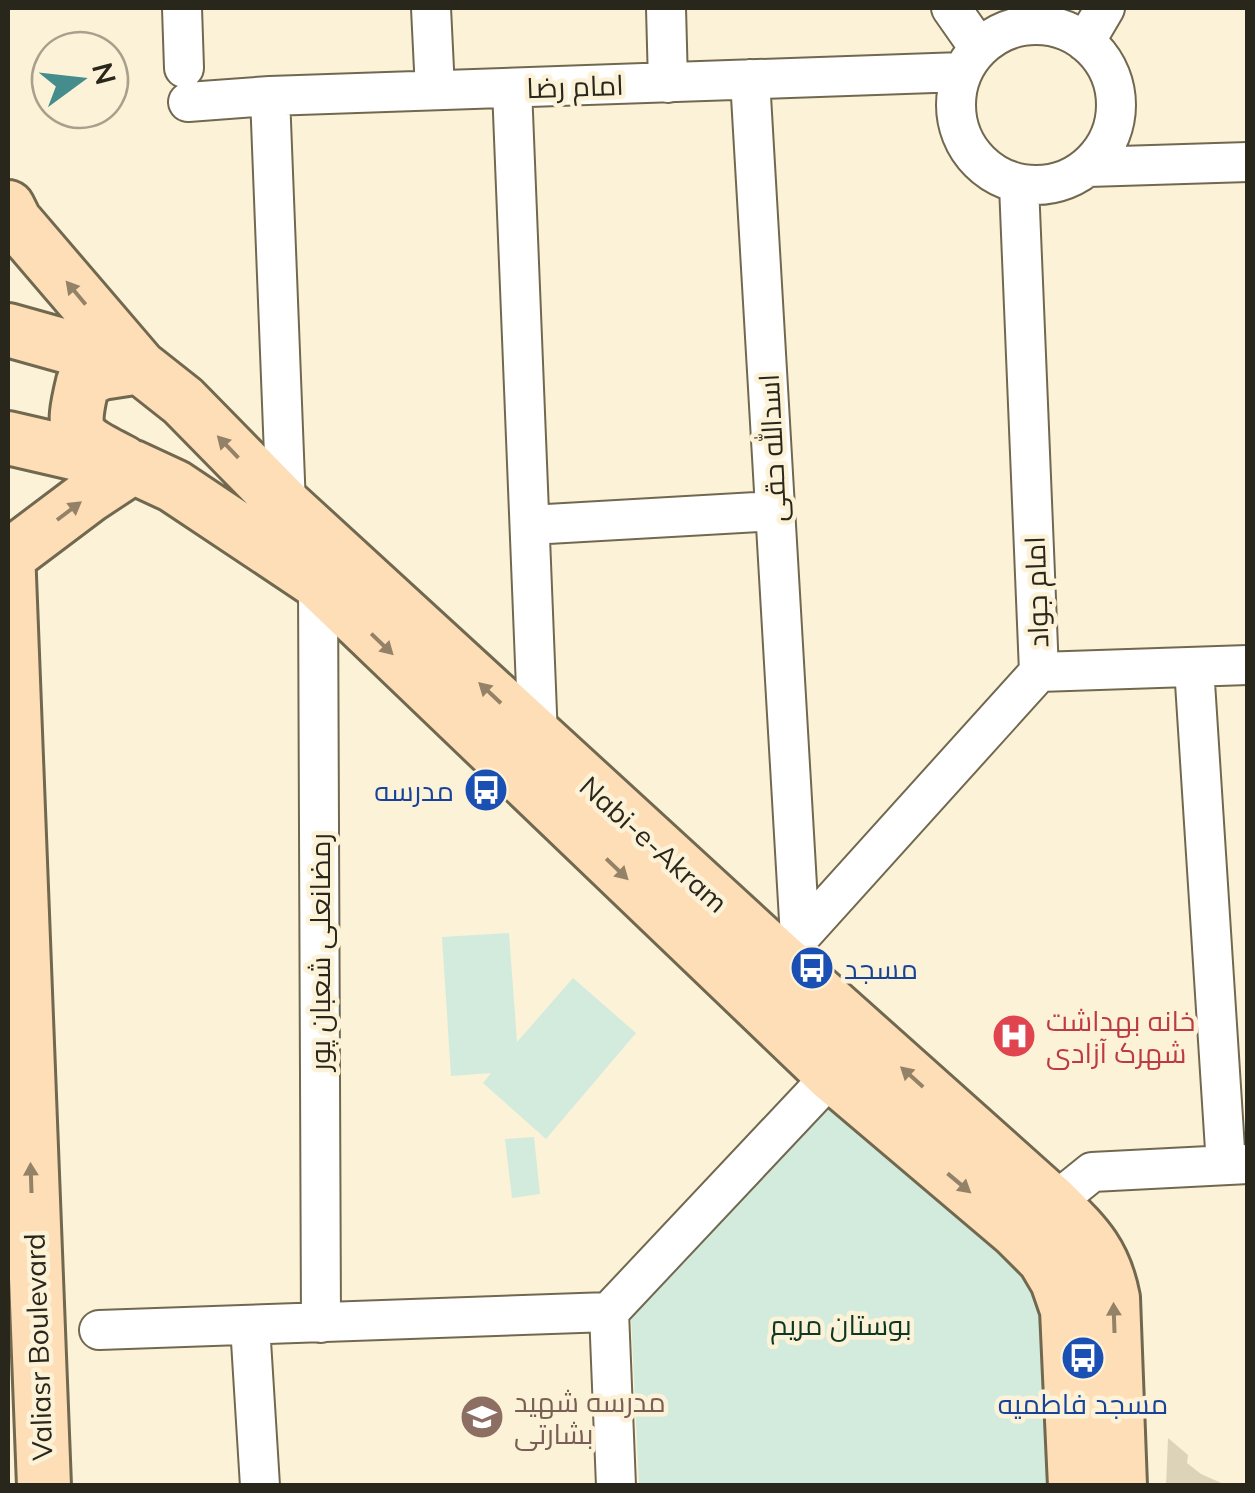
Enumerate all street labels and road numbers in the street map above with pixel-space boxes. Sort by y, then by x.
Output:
street label: امام رضا [526,67,624,108]
street label: اسدالله حقی [751,373,793,523]
street label: امام جواد [1017,536,1058,648]
street label: Nabi-e-Akram [573,768,735,920]
street label: رمضانعلی شعبان پور [302,833,339,1073]
street label: Valiasr Boulevard [17,1233,59,1461]

